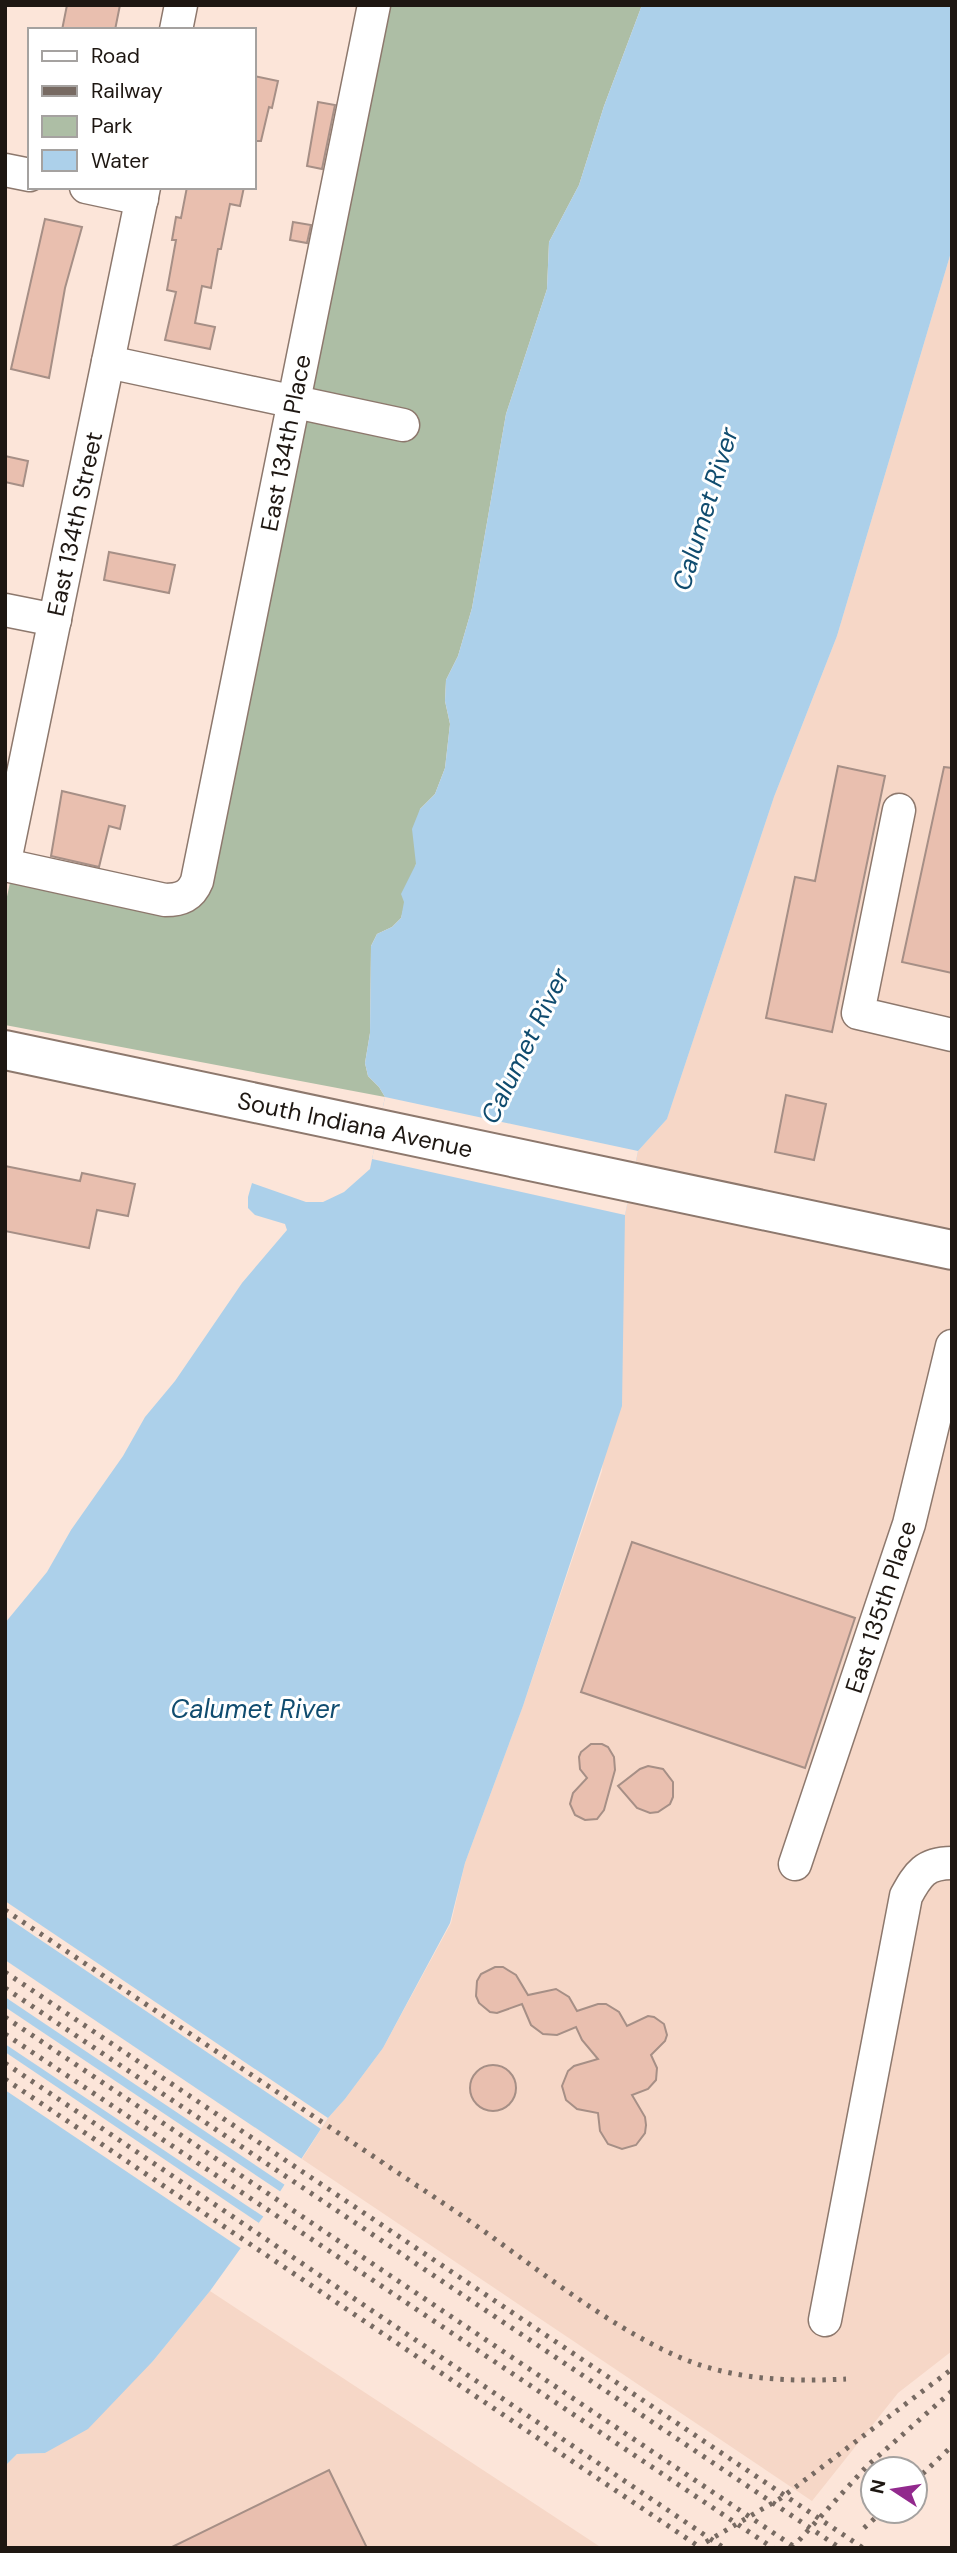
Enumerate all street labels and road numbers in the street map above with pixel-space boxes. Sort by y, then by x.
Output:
street label: East 134th Place [253,352,318,534]
street label: East 134th Street [40,429,109,619]
street label: South Indiana Avenue [235,1084,475,1165]
street label: East 135th Place [838,1517,923,1697]

